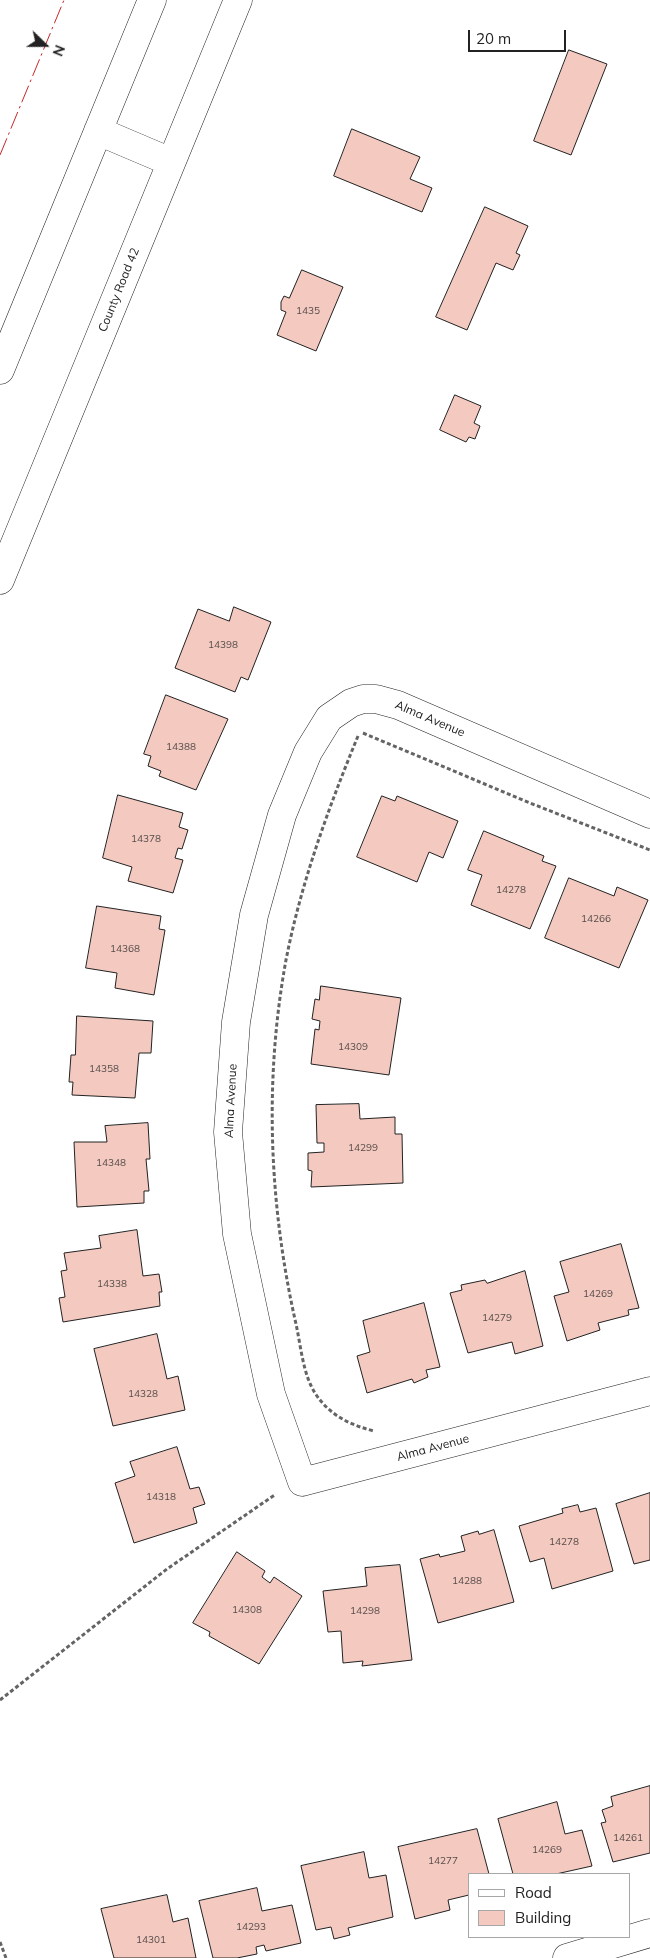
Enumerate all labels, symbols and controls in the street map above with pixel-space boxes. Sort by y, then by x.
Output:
north arrow [20,20,70,70]
scale bar [470,20,568,52]
text: 20 m [476,29,511,48]
text: N [49,42,69,59]
street label: County Road 42 [96,246,142,334]
house number: 1435 [296,305,320,317]
house number: 14398 [208,639,238,651]
street label: Alma Avenue [393,698,467,740]
house number: 14388 [166,741,196,753]
house number: 14378 [131,833,161,845]
house number: 14278 [496,884,526,896]
house number: 14266 [581,913,611,925]
house number: 14368 [110,943,140,955]
house number: 14309 [338,1041,368,1053]
house number: 14358 [89,1063,119,1075]
street label: Alma Avenue [222,1064,240,1138]
house number: 14299 [348,1142,378,1154]
house number: 14348 [96,1157,126,1169]
house number: 14338 [97,1278,127,1290]
house number: 14269 [583,1288,613,1300]
house number: 14279 [482,1312,512,1324]
house number: 14328 [128,1388,158,1400]
street label: Alma Avenue [395,1431,471,1465]
house number: 14318 [146,1491,176,1503]
house number: 14278 [549,1536,579,1548]
house number: 14288 [452,1575,482,1587]
house number: 14308 [232,1604,262,1616]
house number: 14298 [350,1605,380,1617]
house number: 14261 [613,1832,643,1844]
house number: 14269 [532,1844,562,1856]
house number: 14277 [428,1855,458,1867]
legend [468,1873,630,1938]
text: Road [515,1883,552,1902]
text: Building [515,1908,571,1927]
house number: 14293 [236,1921,266,1933]
house number: 14301 [136,1934,166,1946]

